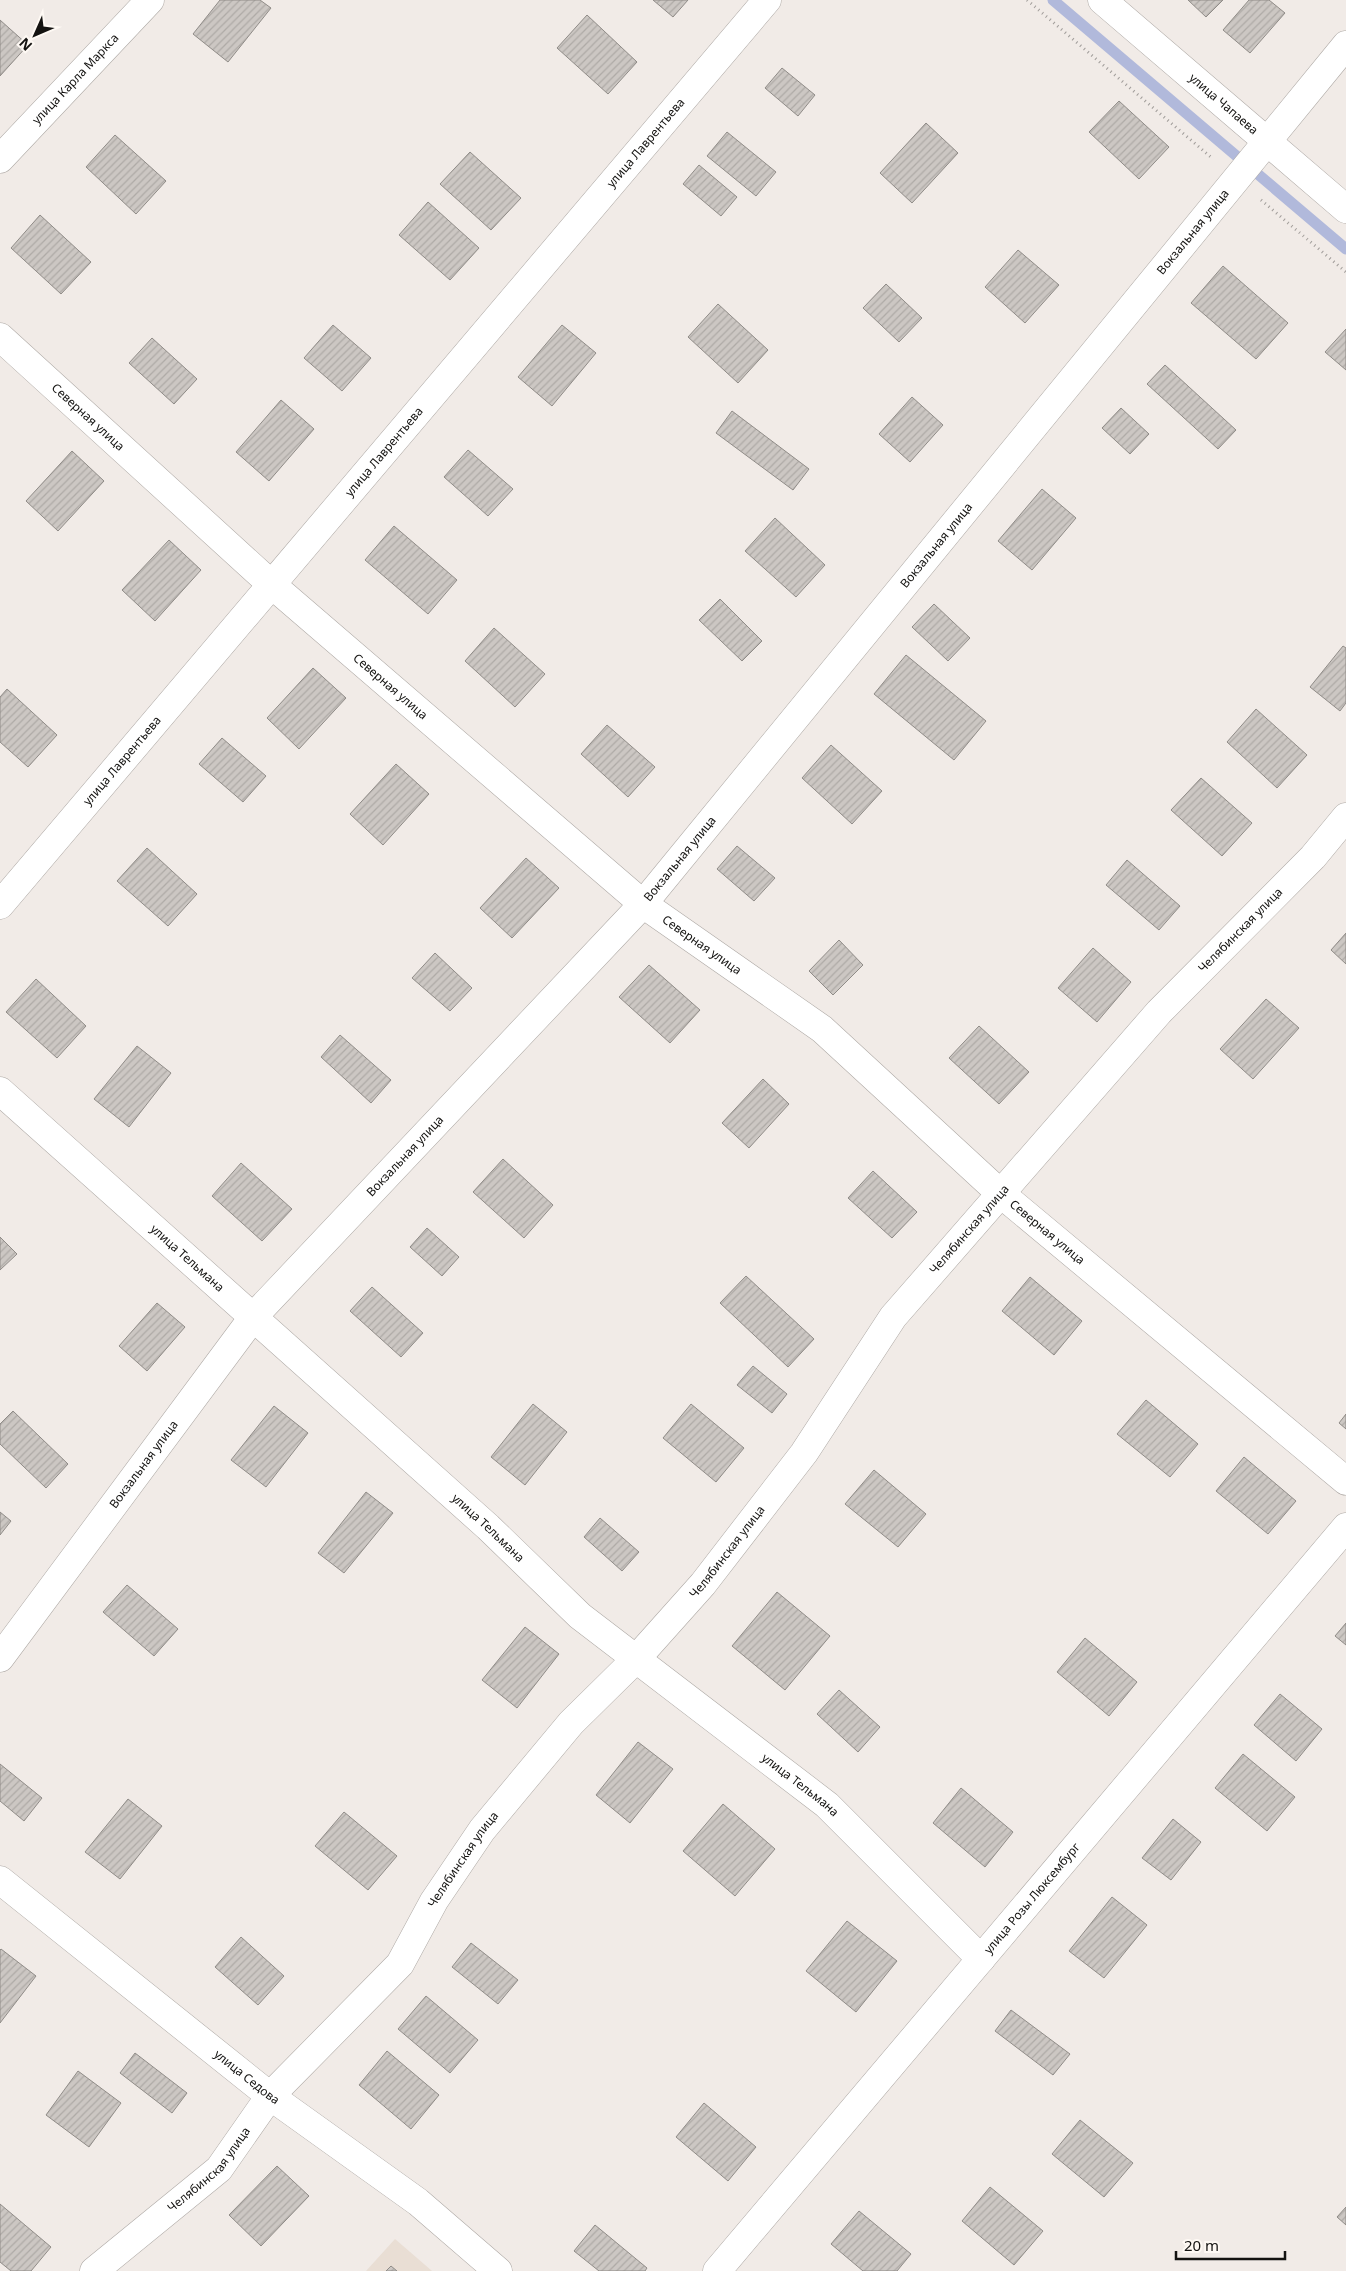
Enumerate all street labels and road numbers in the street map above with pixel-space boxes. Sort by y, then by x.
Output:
street label: улица Карла Маркса [28,30,122,128]
street label: улица Чапаева [1186,69,1262,138]
street label: улица Лаврентьева [603,94,688,191]
street label: Вокзальная улица [1153,185,1233,278]
street label: Северная улица [48,379,128,454]
street label: улица Лаврентьева [341,403,427,500]
street label: Вокзальная улица [896,499,976,591]
street label: Северная улица [350,649,431,723]
street label: улица Лаврентьева [79,712,165,809]
street label: Вокзальная улица [640,812,720,905]
street label: Челябинская улица [1194,883,1286,976]
street label: Северная улица [659,911,745,978]
street label: Вокзальная улица [362,1111,447,1200]
street label: Челябинская улица [925,1181,1013,1278]
street label: Северная улица [1006,1195,1089,1268]
street label: улица Тельмана [147,1220,228,1295]
street label: Вокзальная улица [105,1417,182,1512]
street label: улица Тельмана [448,1490,528,1566]
street label: Челябинская улица [685,1502,768,1602]
street label: улица Тельмана [758,1749,843,1820]
street label: Челябинская улица [423,1807,502,1910]
street label: улица Розы Люксембург [980,1839,1084,1957]
street label: улица Седова [211,2046,283,2108]
street label: Челябинская улица [164,2123,254,2216]

